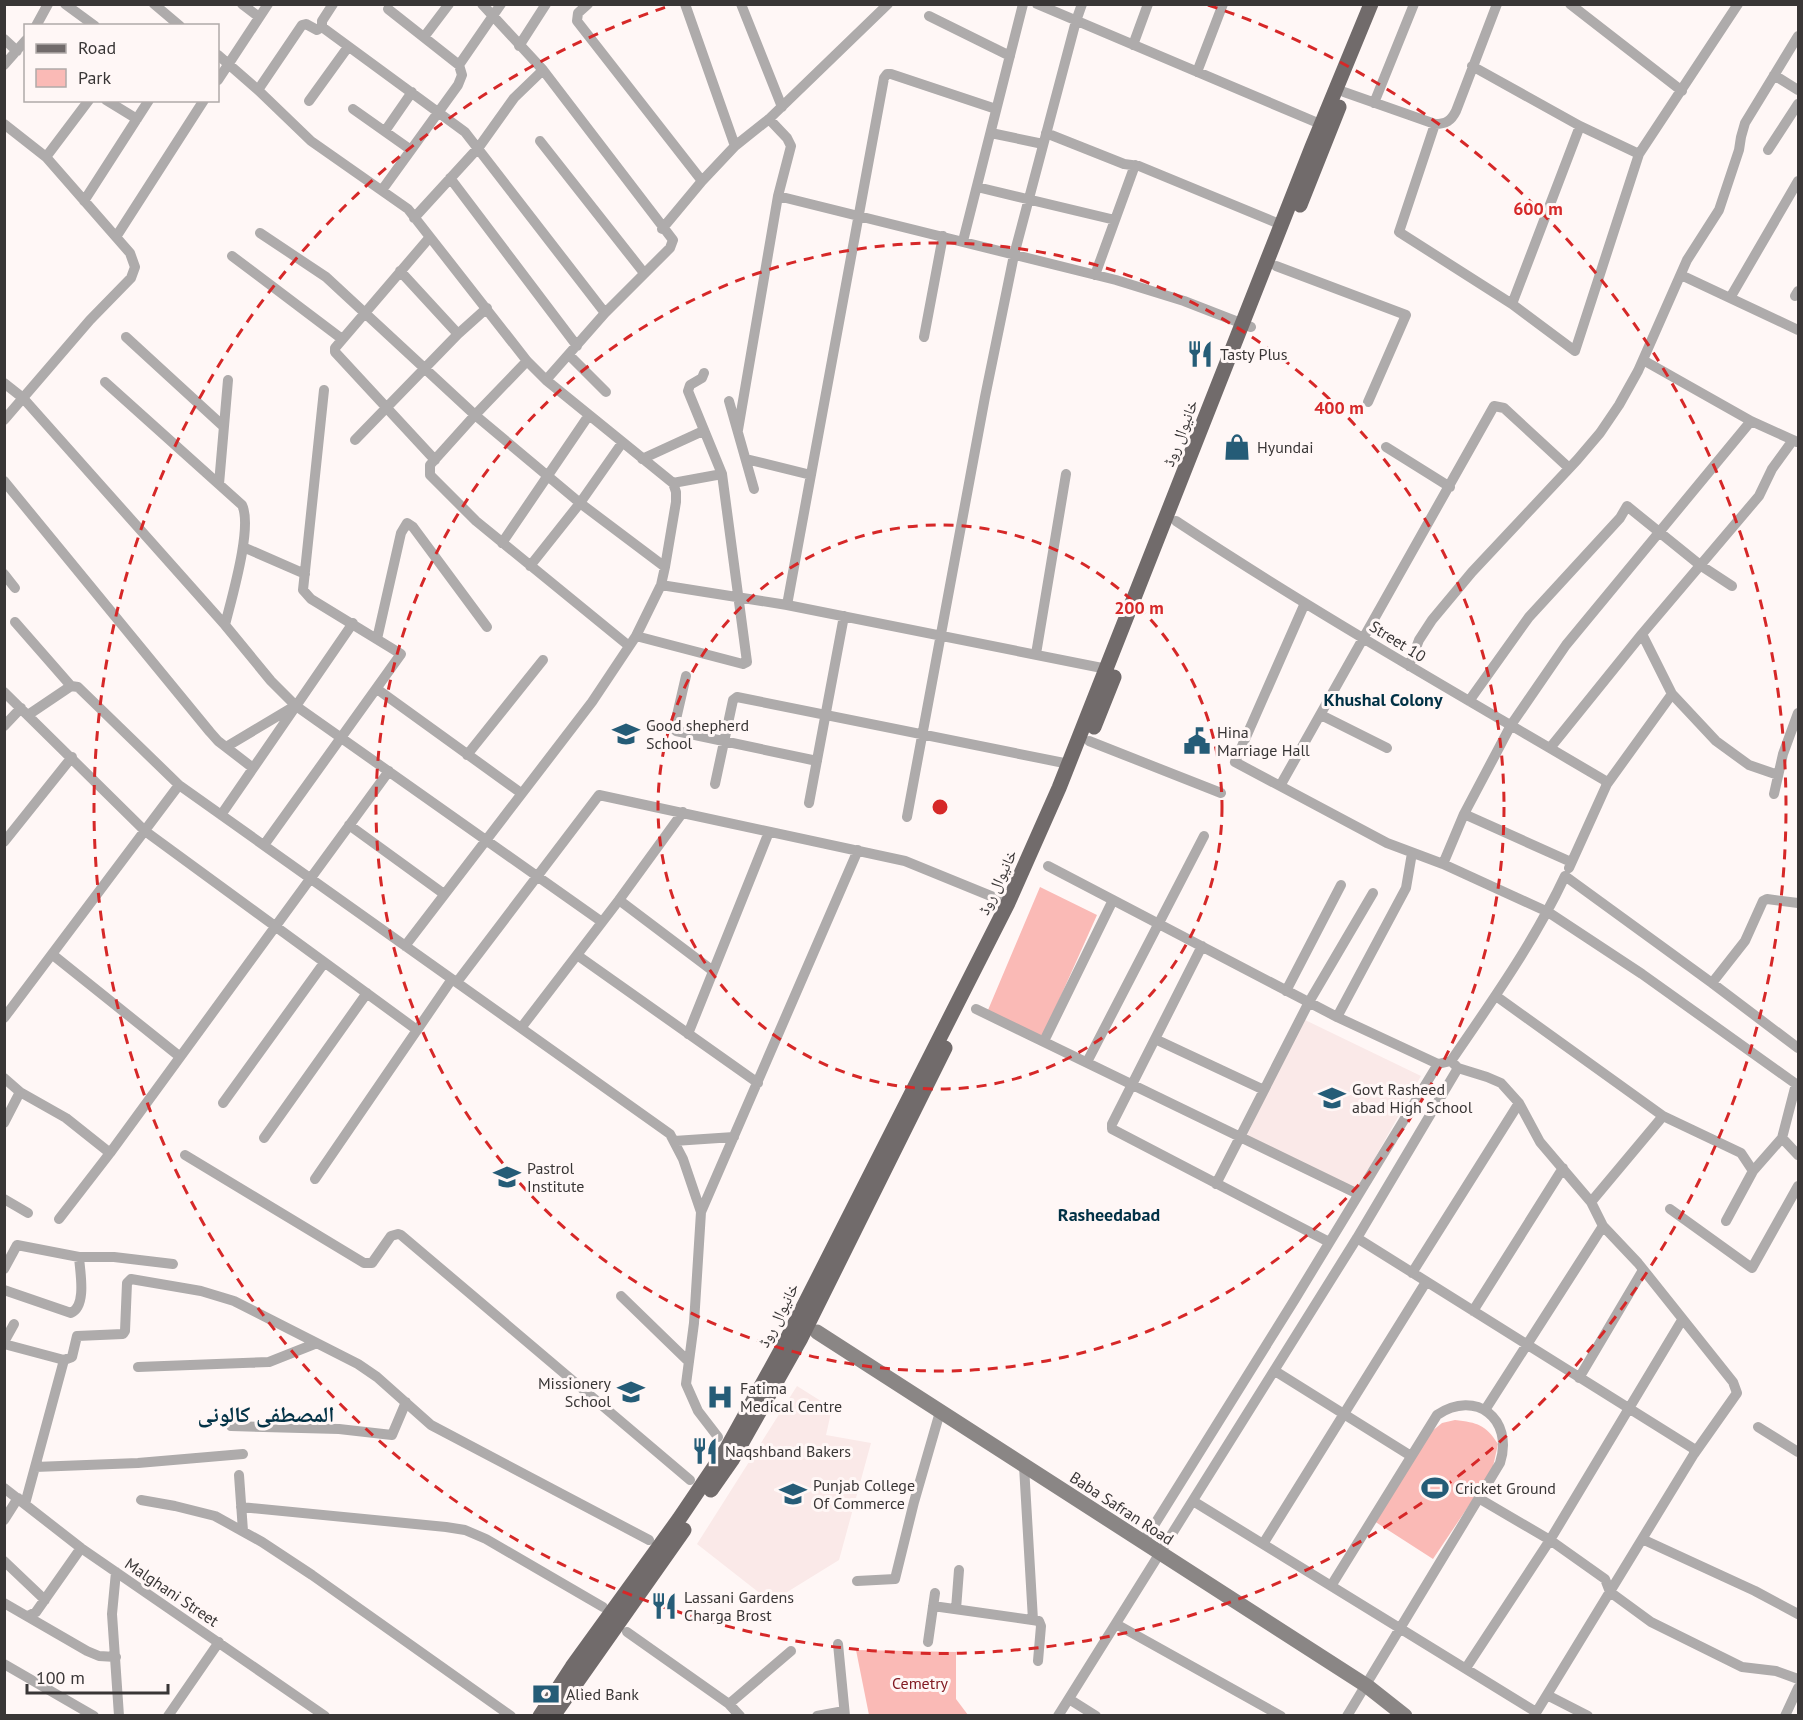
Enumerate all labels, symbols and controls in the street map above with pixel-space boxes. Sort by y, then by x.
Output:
legend [24,24,219,102]
text: Road [78,36,116,59]
text: Park [78,66,111,89]
text: 600 m [1513,197,1563,220]
restaurant icon: Tasty Plus [1185,339,1215,369]
place label: Tasty Plus [1220,344,1288,364]
text: 400 m [1314,396,1364,419]
street label: خانیوال روڈ [1158,397,1203,470]
shop icon: Hyundai [1222,432,1252,462]
place label: Hyundai [1257,437,1313,457]
text: 200 m [1114,596,1164,619]
street label: Street 10 [1366,616,1430,666]
district label: Khushal Colony [1323,688,1443,711]
place label: Good shepherd School [646,715,749,753]
school or university icon: Good shepherd School [611,719,641,749]
place label: Hina Marriage Hall [1217,722,1310,760]
public building icon: Hina Marriage Hall [1182,726,1212,756]
centre of rings [930,797,950,817]
street label: خانیوال روڈ [973,846,1022,918]
place label: Govt Rasheed abad High School [1352,1079,1473,1117]
school or university icon: Govt Rasheed abad High School [1317,1083,1347,1113]
place label: Pastrol Institute [527,1158,584,1196]
school or university icon: Pastrol Institute [492,1162,522,1192]
district label: Rasheedabad [1058,1203,1160,1226]
street label: خانیوال روڈ [753,1279,804,1351]
place label: Missionery School [538,1373,612,1411]
school or university icon: Missionery School [616,1377,646,1407]
place label: Fatima Medical Centre [740,1378,842,1416]
hospital icon: Fatima Medical Centre [705,1382,735,1412]
district label: المصطفی کالونی [198,1400,334,1428]
restaurant icon: Naqshband Bakers [690,1436,720,1466]
place label: Naqshband Bakers [725,1441,851,1461]
street label: Baba Safran Road [1066,1467,1178,1549]
sports icon: Cricket Ground [1420,1473,1450,1503]
place label: Punjab College Of Commerce [813,1475,915,1513]
place label: Cricket Ground [1455,1478,1556,1498]
school or university icon: Punjab College Of Commerce [778,1479,808,1509]
street label: Malghani Street [121,1553,223,1631]
place label: Lassani Gardens Charga Brost [684,1587,794,1625]
restaurant icon: Lassani Gardens Charga Brost [649,1591,679,1621]
scale bar [27,1657,168,1695]
text: 100 m [36,1666,85,1689]
park label: Cemetry [892,1673,949,1693]
bank icon: Alied Bank [531,1679,561,1709]
place label: Alied Bank [566,1684,639,1704]

